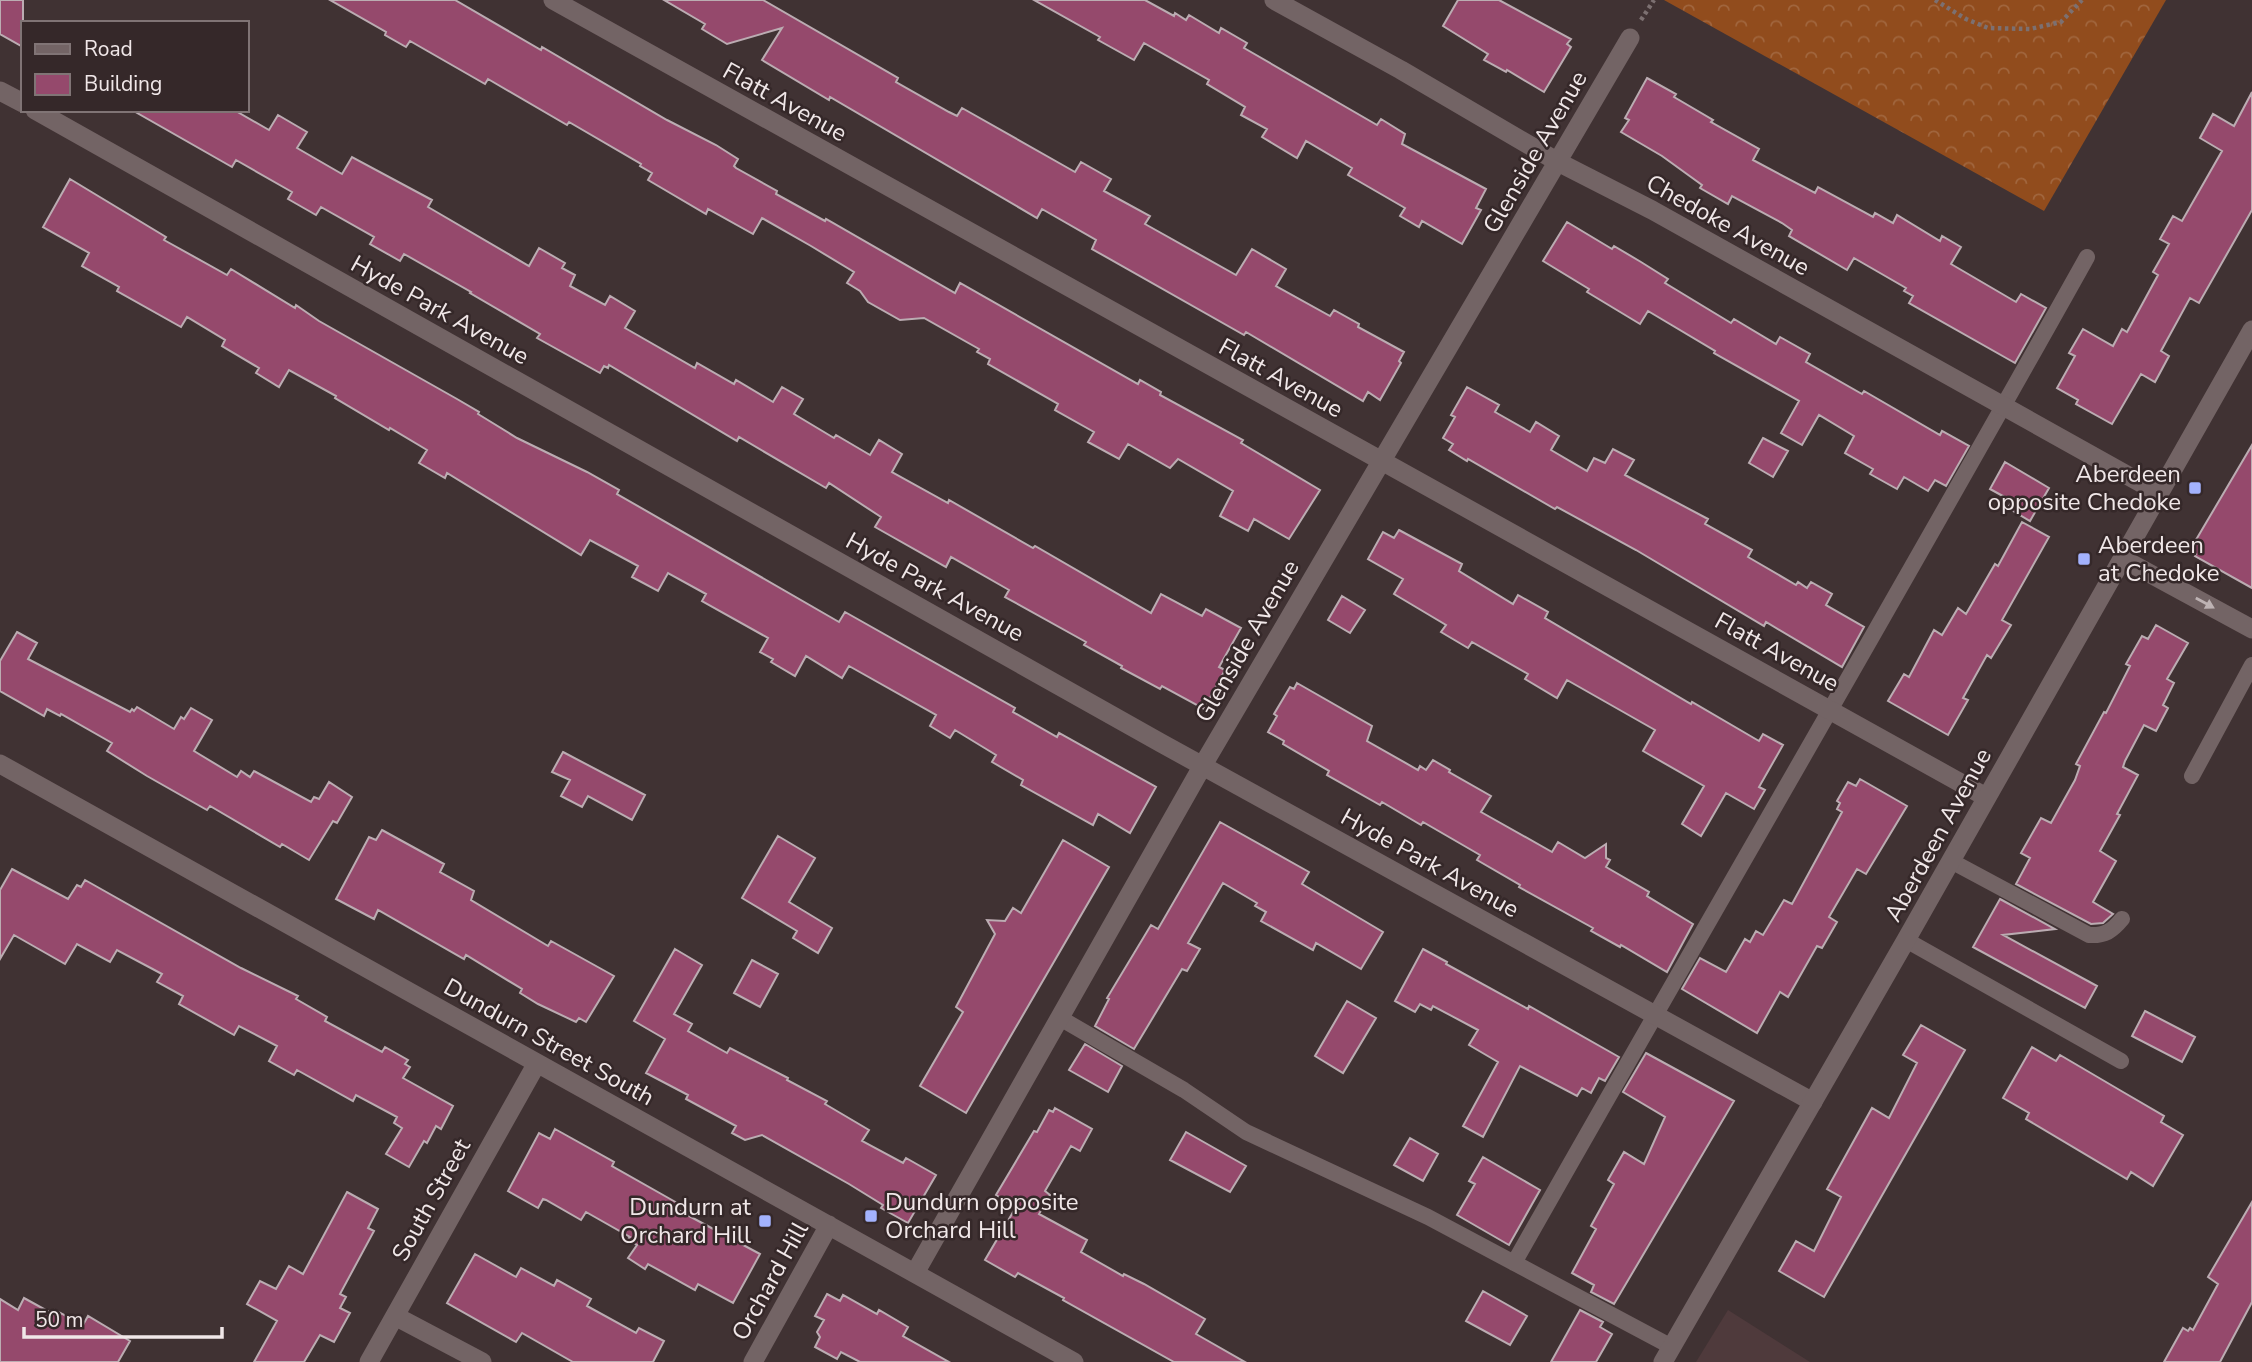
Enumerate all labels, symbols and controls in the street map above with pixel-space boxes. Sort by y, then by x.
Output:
legend [21,21,248,112]
text: Road [84,35,133,63]
street label: Flatt Avenue [717,55,853,149]
street label: Glenside Avenue [1476,65,1594,239]
text: Building [84,70,162,98]
street label: Chedoke Avenue [1641,167,1815,283]
street label: Hyde Park Avenue [345,248,535,372]
street label: Flatt Avenue [1213,331,1349,425]
place label: Aberdeen opposite Chedoke [1988,458,2181,518]
marker: Aberdeen opposite Chedoke [2187,480,2203,496]
street label: Hyde Park Avenue [840,525,1030,649]
place label: Aberdeen at Chedoke [2098,529,2220,589]
marker: Aberdeen at Chedoke [2076,551,2092,567]
street label: Glenside Avenue [1188,554,1306,728]
one-way arrow [2195,597,2214,609]
street label: Flatt Avenue [1709,605,1845,699]
street label: Aberdeen Avenue [1877,743,1999,927]
street label: Hyde Park Avenue [1335,801,1525,925]
street label: Dundurn Street South [438,971,660,1113]
street label: South Street [384,1133,478,1267]
place label: Dundurn opposite Orchard Hill [885,1186,1079,1246]
place label: Dundurn at Orchard Hill [620,1191,752,1251]
marker: Dundurn opposite Orchard Hill [863,1208,879,1224]
marker: Dundurn at Orchard Hill [757,1213,773,1229]
street label: Orchard Hill [724,1216,816,1346]
scale bar [24,1296,222,1340]
text: 50 m [35,1306,84,1334]

